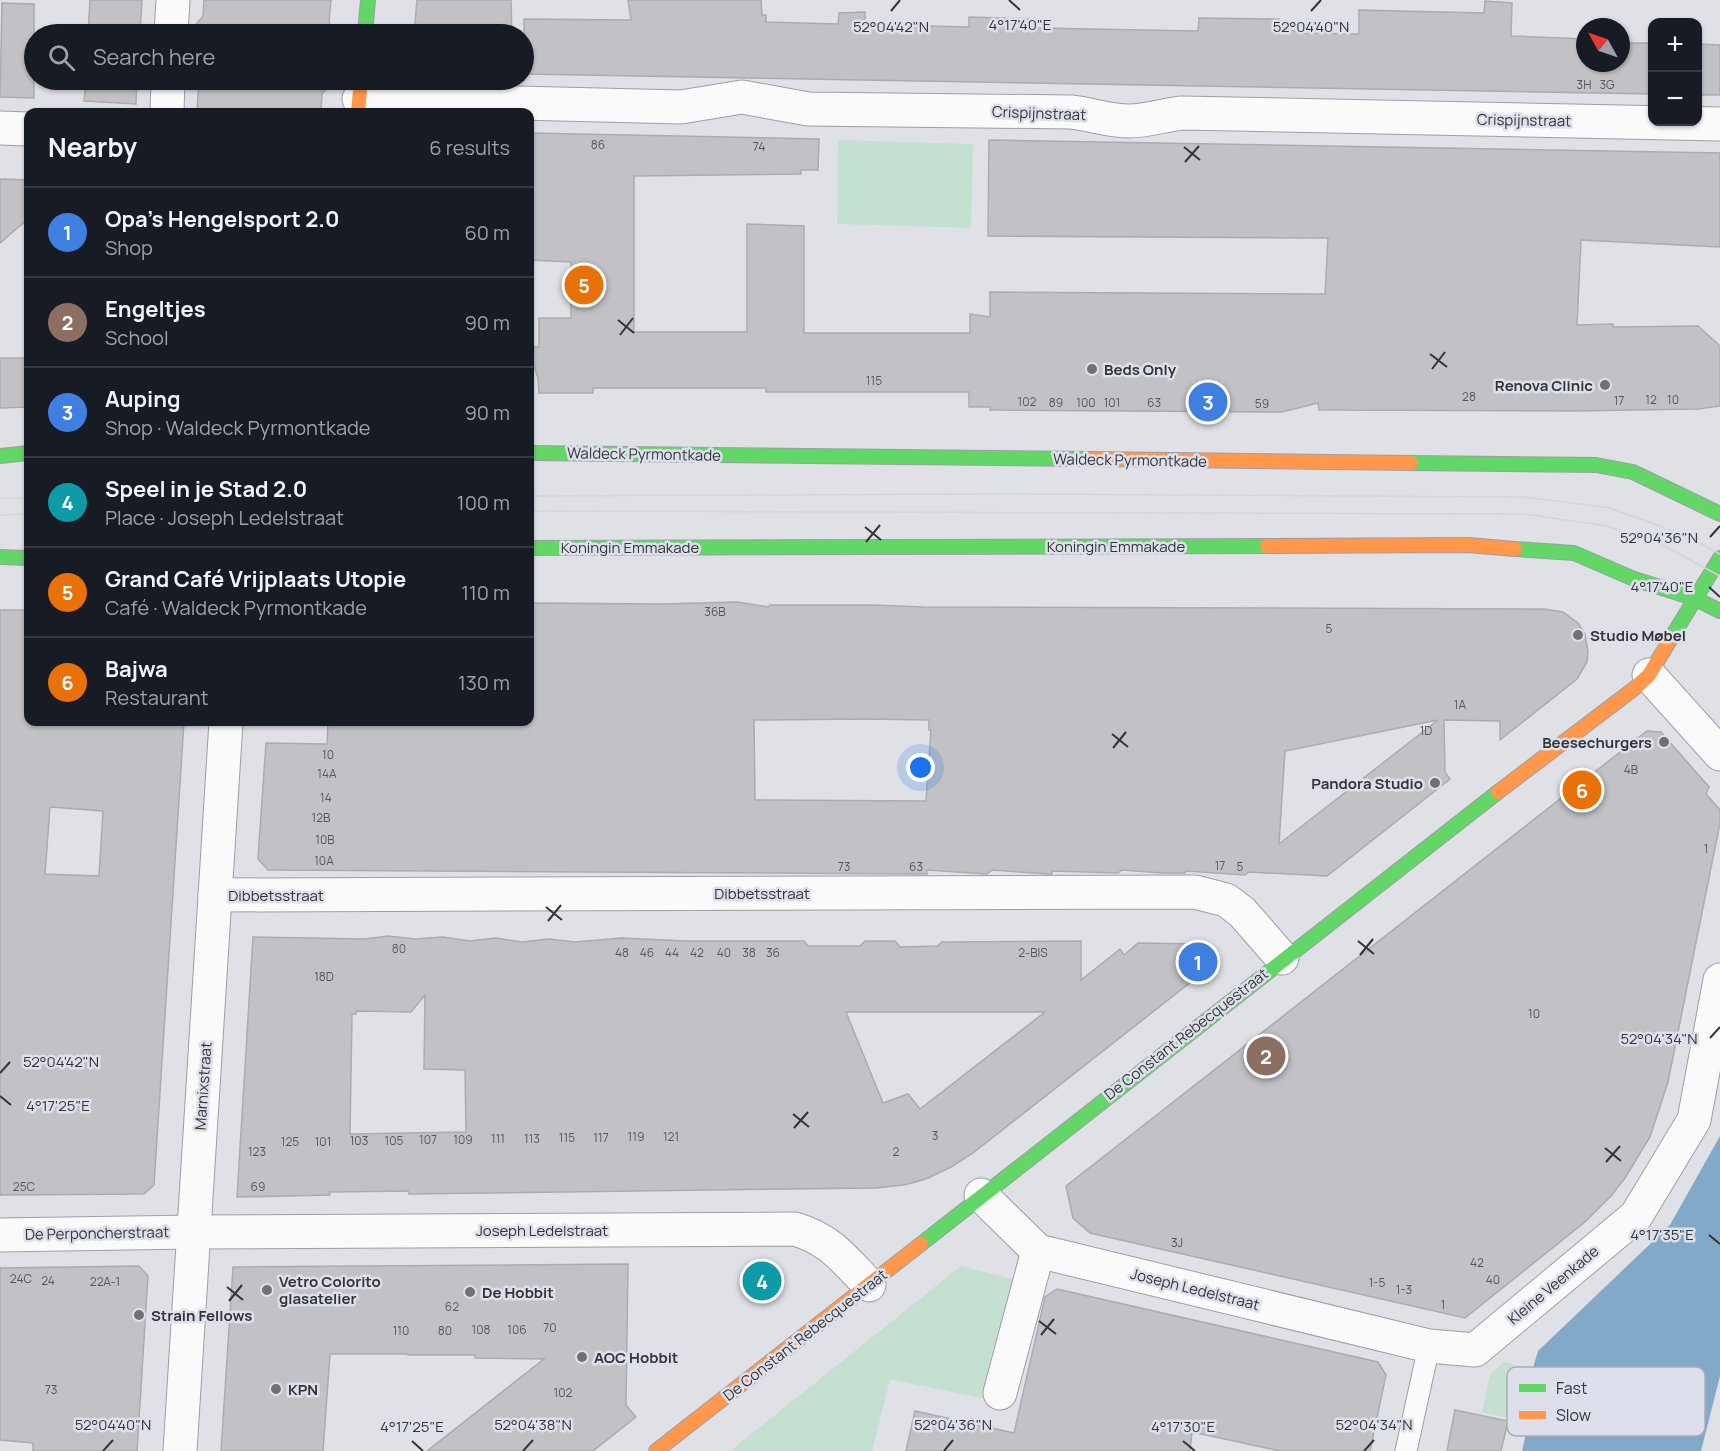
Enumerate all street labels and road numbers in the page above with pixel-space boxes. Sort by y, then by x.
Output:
street label: Crispijnstraat [992,101,1086,125]
street label: Crispijnstraat [1477,109,1571,131]
street label: Waldeck Pyrmontkade [567,442,721,466]
street label: Waldeck Pyrmontkade [1053,448,1207,472]
street label: Koningin Emmakade [1047,536,1185,557]
street label: Koningin Emmakade [561,537,699,558]
street label: Dibbetsstraat [714,883,810,904]
street label: Dibbetsstraat [228,885,324,906]
street label: De Constant Rebecquestraat [1100,963,1272,1105]
street label: Marnixstraat [189,1041,217,1131]
street label: Joseph Ledelstraat [476,1220,608,1241]
street label: De Perponcherstraat [25,1221,169,1245]
street label: Kleine Veenkade [1503,1240,1603,1329]
street label: Joseph Ledelstraat [1128,1263,1262,1315]
street label: De Constant Rebecquestraat [719,1264,891,1406]

